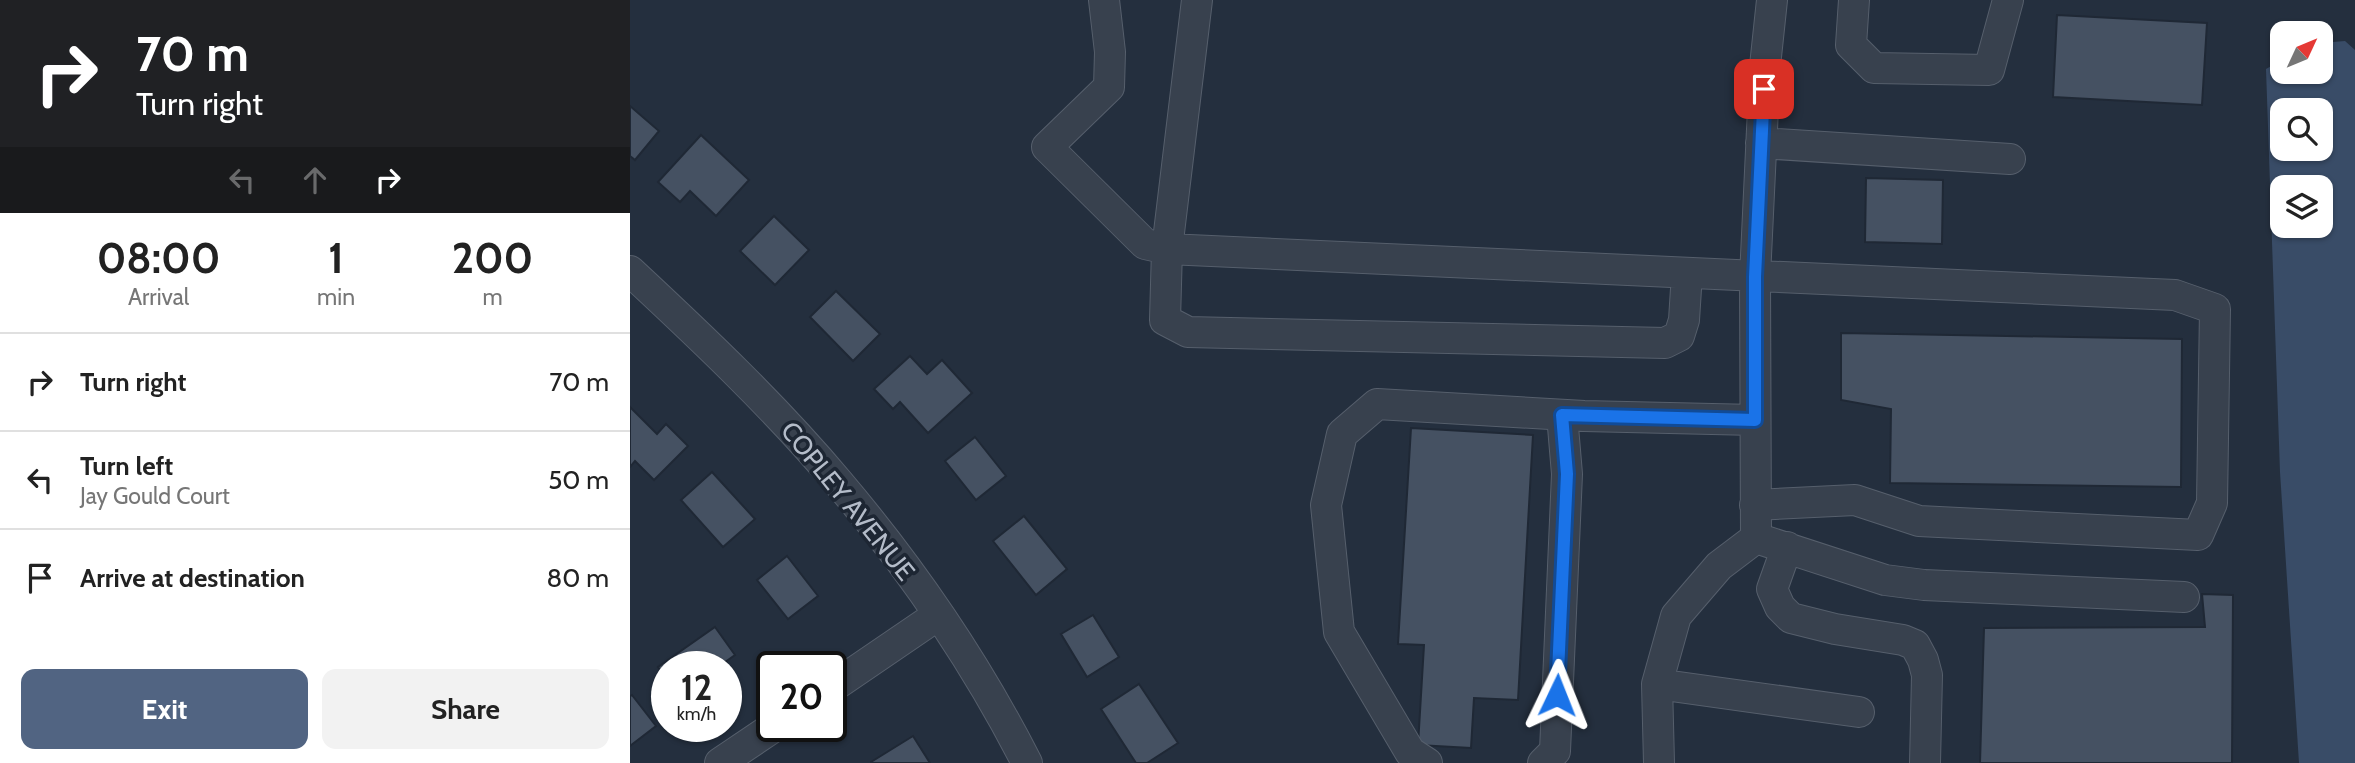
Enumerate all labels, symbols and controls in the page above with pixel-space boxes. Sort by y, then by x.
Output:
north arrow [2270,21,2333,84]
map controls [2270,21,2333,238]
text: 70 m [136,24,249,83]
icon: right [21,28,112,119]
pin [1734,59,1794,119]
icon: arrive [1745,70,1783,108]
text: Turn right [136,84,263,123]
button: search [2270,98,2333,161]
icon: left [223,161,261,199]
icon: ahead [296,161,334,199]
icon: right [369,161,407,199]
button: layers [2270,175,2333,238]
text: 08:00 [97,232,220,284]
text: 1 [328,232,344,284]
text: 200 [452,232,533,284]
text: Arrival [128,283,189,311]
text: min [317,283,355,311]
text: m [482,283,503,311]
icon: right [21,363,59,401]
text: Turn right [80,366,186,398]
text: 70 m [549,366,609,398]
street label: COPLEY AVENUE [774,415,922,587]
text: Turn left [80,450,173,482]
icon: left [21,461,59,499]
text: 50 m [548,464,609,496]
text: Jay Gould Court [80,482,230,510]
icon: arrive [21,559,59,597]
text: Arrive at destination [80,562,305,594]
text: 80 m [546,562,609,594]
speed limit sign: 20 [756,651,847,742]
position arrow [1520,658,1594,732]
text: 12 [681,666,712,709]
button: Exit [21,669,308,749]
button: Share [322,669,609,749]
text: km/h [677,703,716,725]

